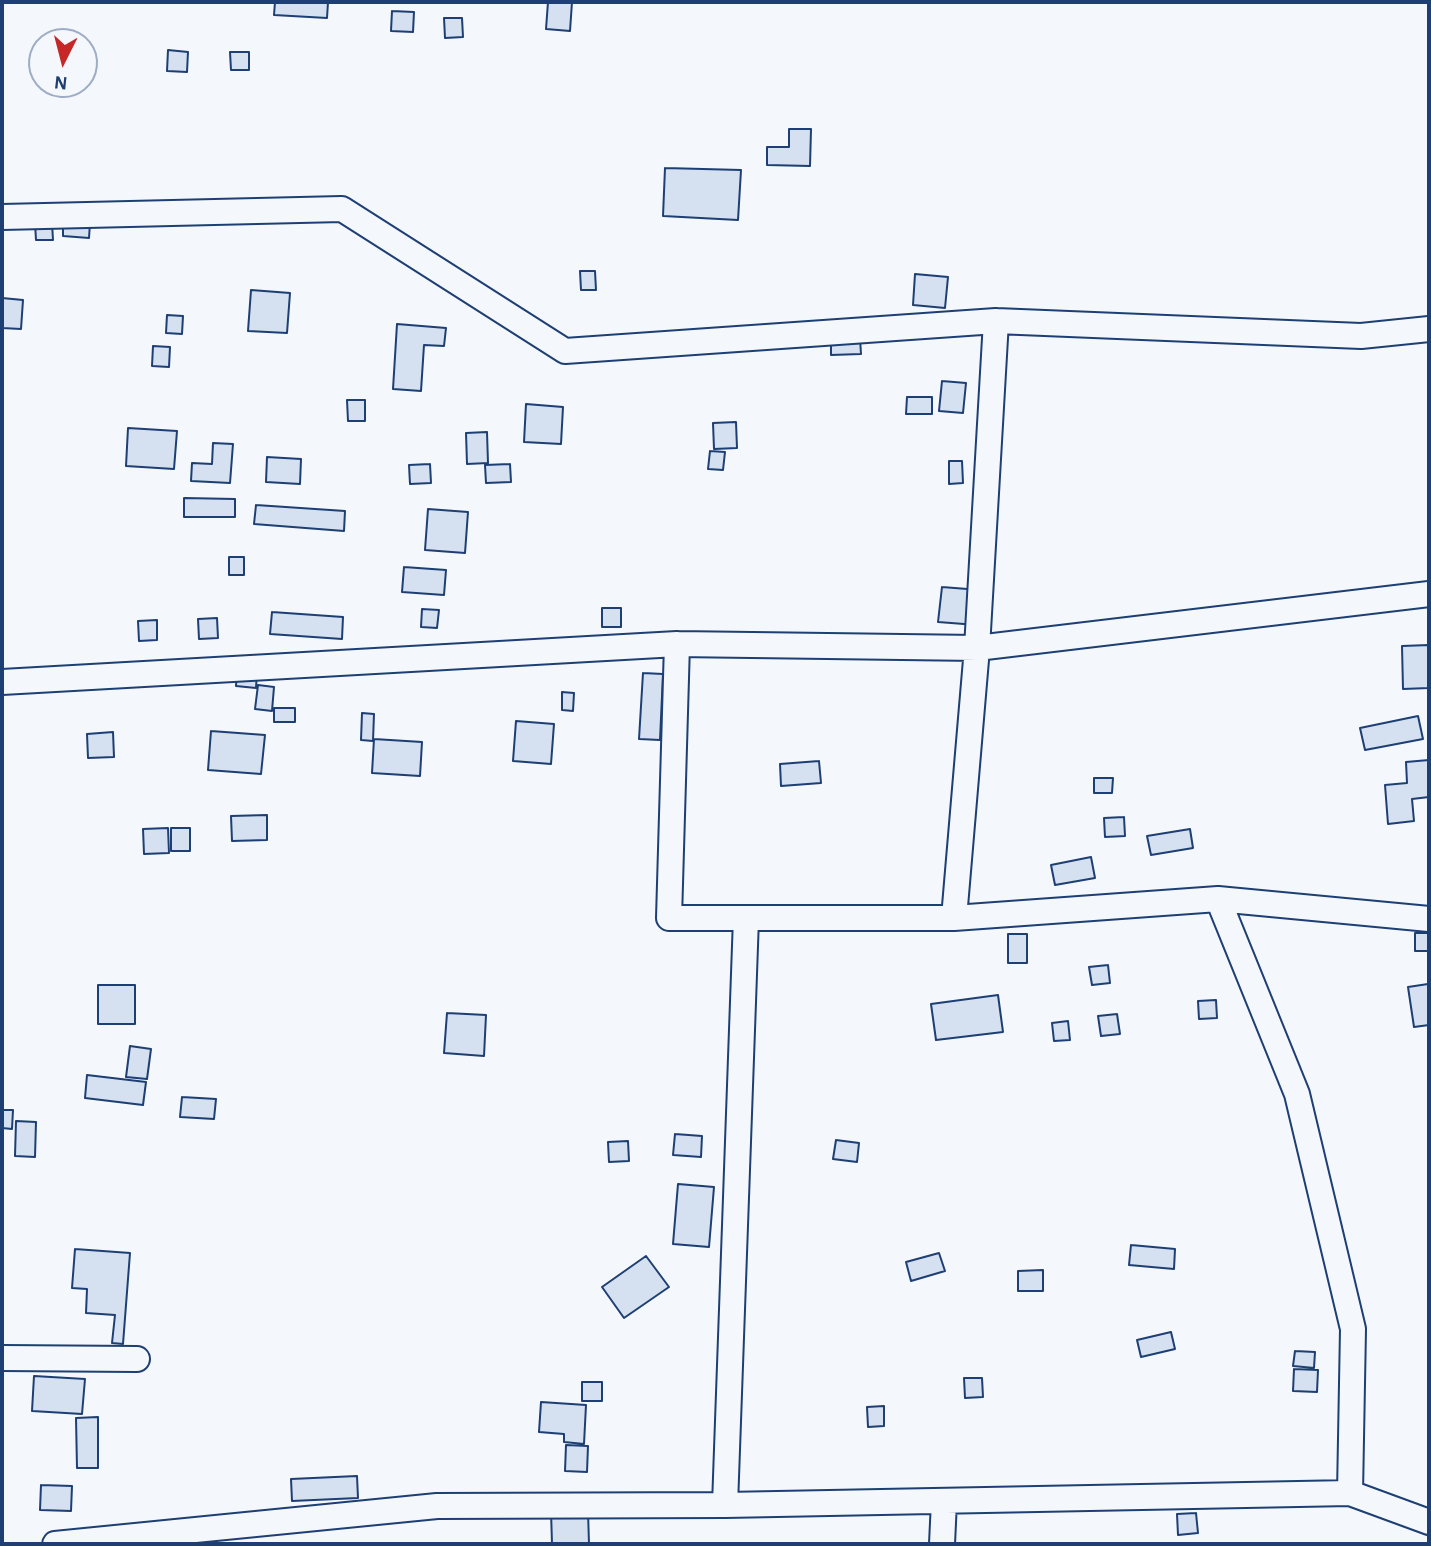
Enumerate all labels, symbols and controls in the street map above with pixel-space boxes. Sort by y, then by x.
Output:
north arrow [28,28,98,98]
text: N [53,72,69,93]

